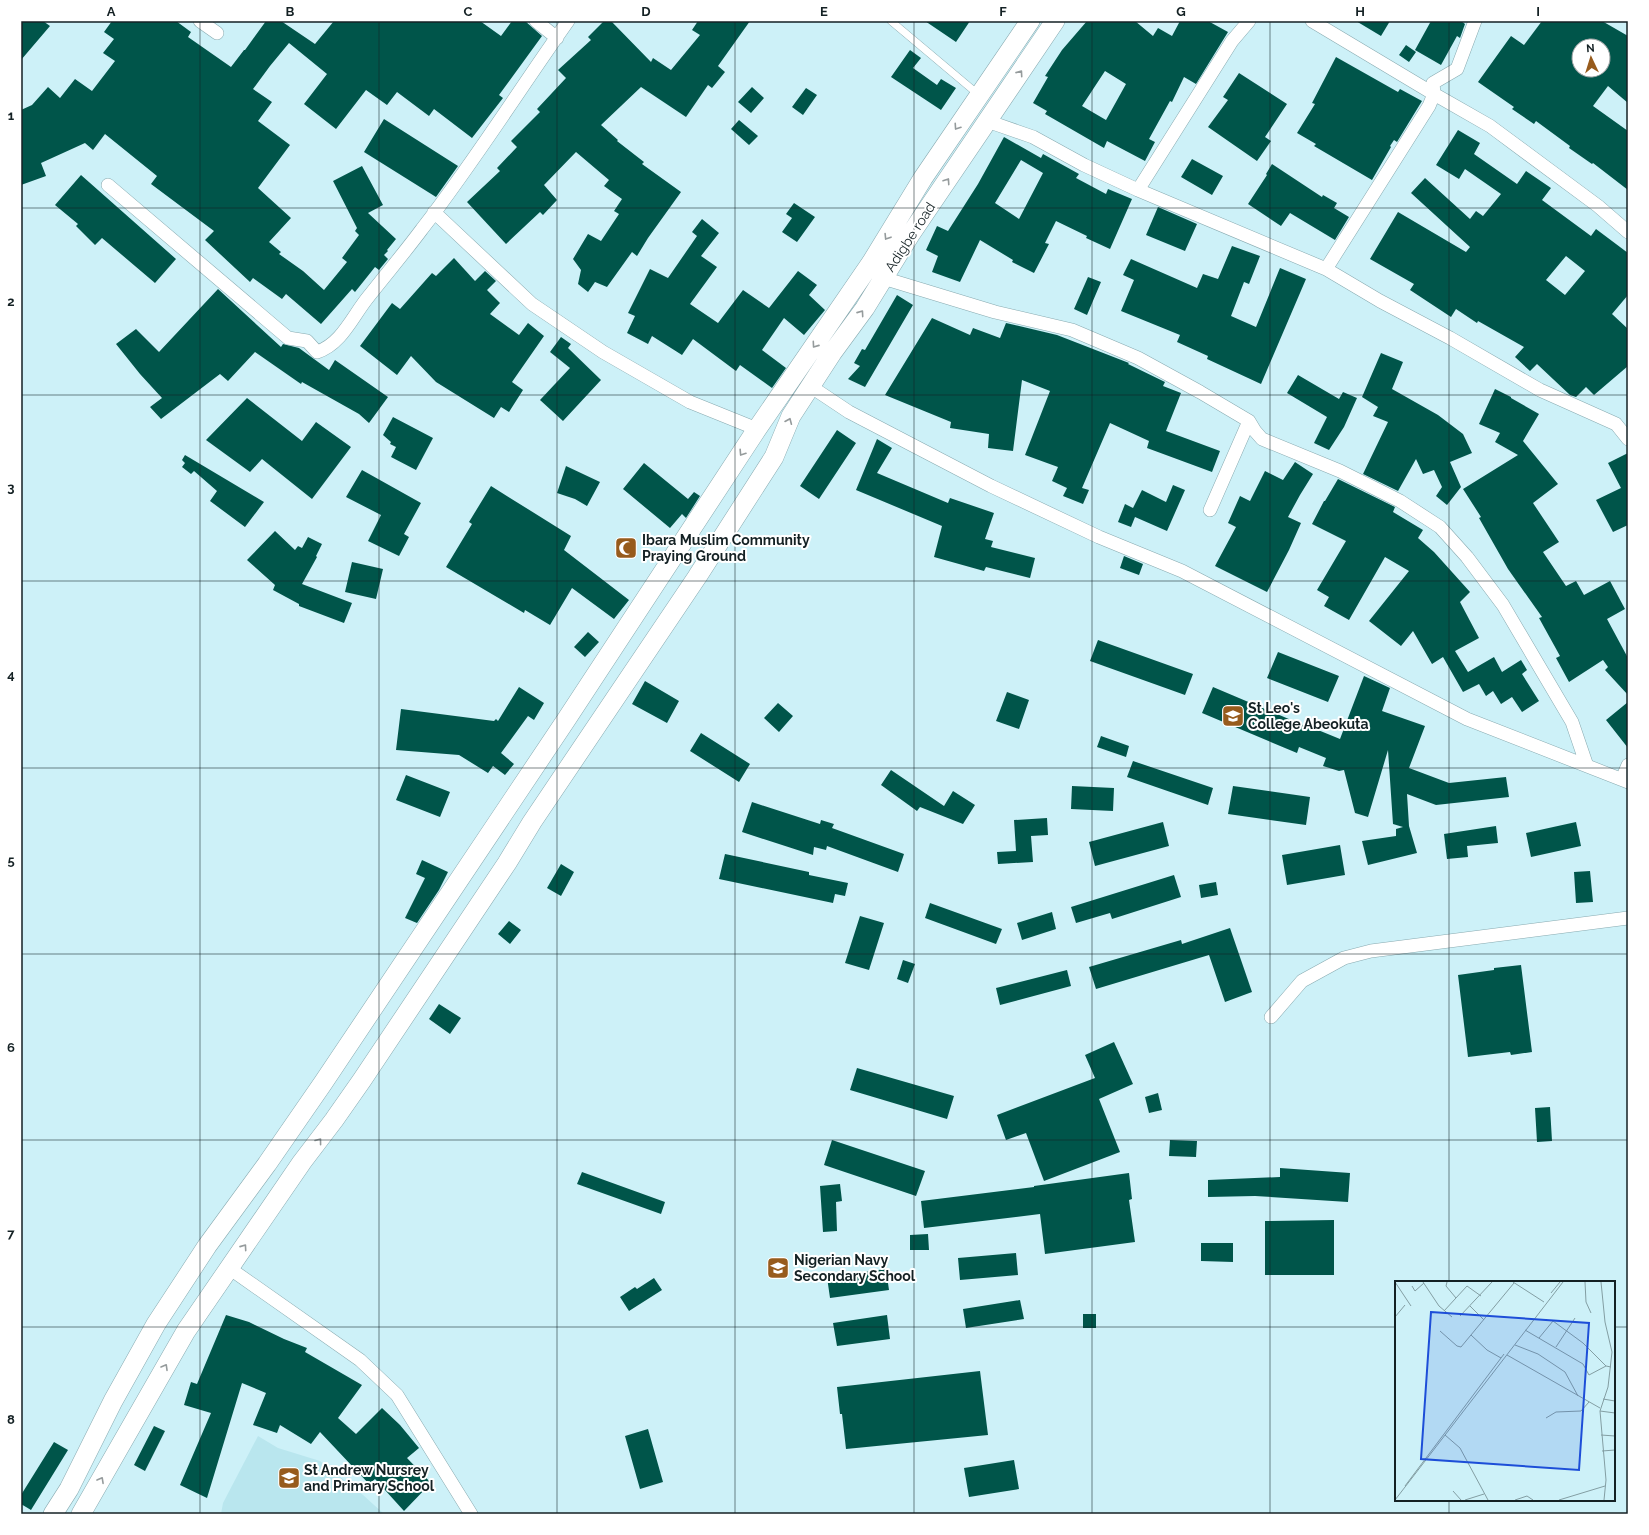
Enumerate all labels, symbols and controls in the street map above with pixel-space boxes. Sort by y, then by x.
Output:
text: A [107,4,116,19]
text: B [286,4,295,19]
text: C [464,4,473,19]
text: D [641,4,651,19]
text: E [820,4,828,19]
text: F [999,4,1007,19]
text: G [1176,4,1186,19]
text: H [1355,4,1365,19]
text: I [1536,4,1540,19]
north arrow [1571,38,1611,78]
text: N [1586,42,1595,55]
one-way arrow [1015,70,1023,77]
text: 1 [8,108,15,123]
one-way arrow [955,123,962,130]
one-way arrow [943,178,950,185]
street label: Adigbe road [882,199,938,275]
one-way arrow [885,233,892,240]
text: 2 [7,294,15,309]
one-way arrow [856,310,864,317]
one-way arrow [812,341,820,348]
one-way arrow [784,418,792,425]
one-way arrow [740,448,747,455]
text: 3 [7,480,15,495]
place label: Ibara Muslim Community Praying Ground [642,532,810,564]
mosque icon: Ibara Muslim Community Praying Ground [613,535,639,561]
text: 4 [7,667,15,682]
place label: St Leo's College Abeokuta [1248,700,1369,732]
school or university icon: St Leo's College Abeokuta [1220,703,1246,729]
text: 5 [7,853,15,868]
text: 6 [7,1040,15,1055]
one-way arrow [314,1138,321,1145]
text: 7 [7,1226,15,1241]
one-way arrow [239,1244,247,1251]
place label: Nigerian Navy Secondary School [794,1252,916,1284]
school or university icon: Nigerian Navy Secondary School [765,1255,791,1281]
inset map [1395,1281,1615,1501]
one-way arrow [160,1364,167,1371]
text: 8 [7,1412,15,1427]
place label: St Andrew Nursrey and Primary School [304,1462,435,1494]
school or university icon: St Andrew Nursrey and Primary School [276,1465,302,1491]
one-way arrow [96,1477,103,1485]

